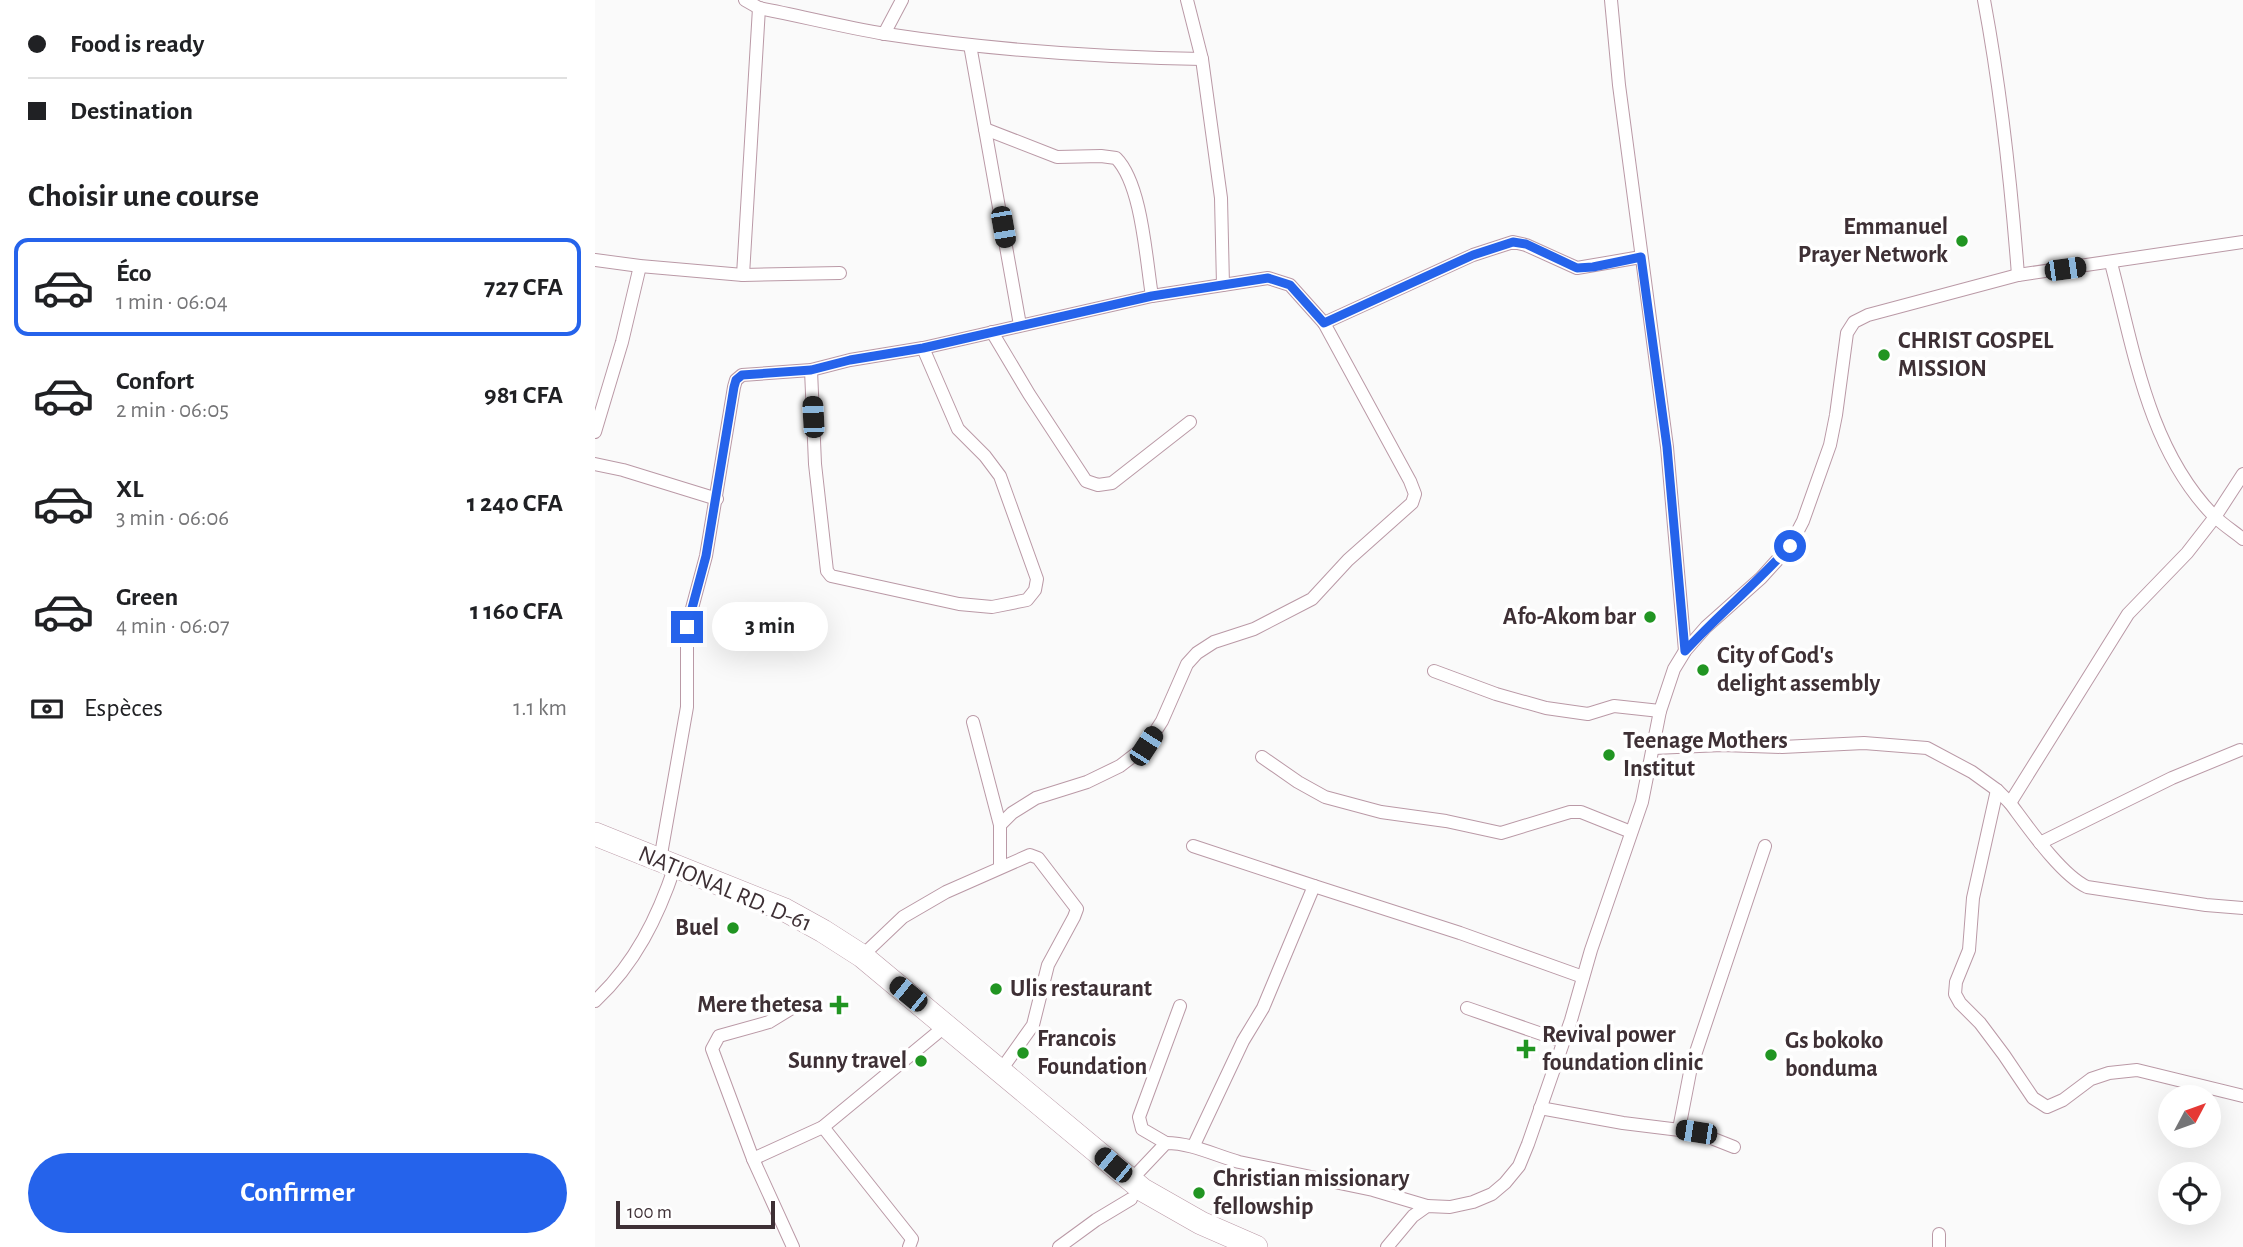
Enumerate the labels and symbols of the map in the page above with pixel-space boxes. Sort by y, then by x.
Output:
car [990,204,1017,250]
place label: Emmanuel Prayer Network [1798,215,1948,267]
marker: Emmanuel Prayer Network [1954,233,1970,249]
car [2043,256,2088,282]
place label: CHRIST GOSPEL MISSION [1898,329,2054,381]
marker: CHRIST GOSPEL MISSION [1876,347,1892,363]
car [802,395,825,439]
route start [1774,530,1806,562]
callout: 3 min [711,602,827,652]
place label: Afo-Akom bar [1503,605,1637,629]
marker: Afo-Akom bar [1642,609,1658,625]
route end [671,611,703,643]
place label: City of God's delight assembly [1717,644,1880,696]
marker: City of God's delight assembly [1695,662,1711,678]
car [1126,723,1167,769]
place label: Teenage Mothers Institut [1623,729,1788,781]
marker: Teenage Mothers Institut [1601,747,1617,763]
street label: NATIONAL RD. D-61 [635,842,815,936]
place label: Buel [675,916,719,940]
marker: Buel [725,920,741,936]
car [886,973,931,1015]
place label: Ulis restaurant [1010,977,1152,1001]
marker: Ulis restaurant [988,981,1004,997]
place label: Mere thetesa [697,993,823,1017]
marker: Mere thetesa [829,995,849,1015]
place label: Revival power foundation clinic [1542,1023,1703,1075]
place label: Francois Foundation [1037,1027,1147,1079]
place label: Gs bokoko bonduma [1785,1029,1883,1081]
marker: Revival power foundation clinic [1516,1039,1536,1059]
marker: Francois Foundation [1015,1045,1031,1061]
marker: Gs bokoko bonduma [1763,1047,1779,1063]
place label: Sunny travel [788,1049,907,1073]
marker: Sunny travel [913,1053,929,1069]
north arrow [2158,1085,2221,1148]
car [1674,1118,1719,1146]
car [1091,1143,1136,1187]
place label: Christian missionary fellowship [1213,1167,1410,1219]
marker: Christian missionary fellowship [1191,1185,1207,1201]
scale bar [616,1198,775,1230]

